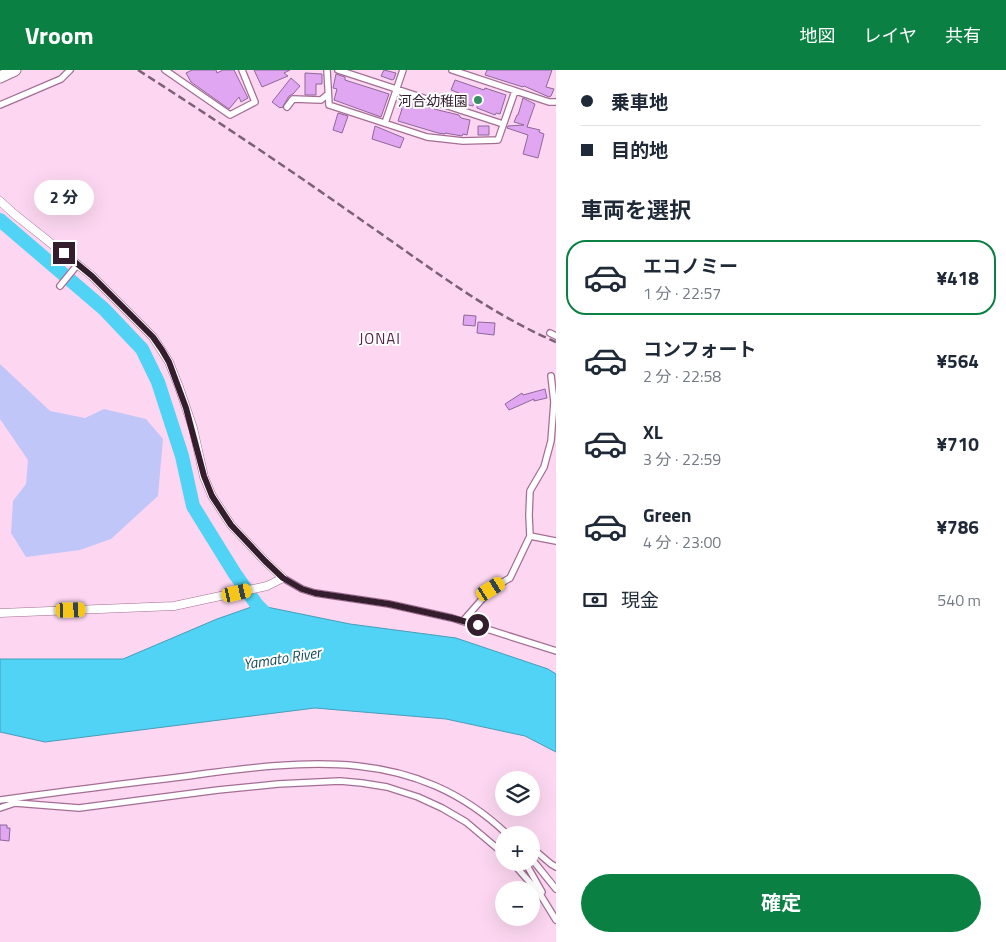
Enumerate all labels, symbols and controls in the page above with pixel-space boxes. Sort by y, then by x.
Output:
text: Vroom [25,17,94,53]
text: 地図 [800,22,836,49]
text: レイヤ [864,22,917,49]
text: 共有 [945,22,981,49]
text: 乗車地 [611,87,668,116]
place label: 河合幼稚園 [398,90,468,111]
marker: 河合幼稚園 [472,94,484,106]
text: 目的地 [611,135,668,164]
callout: 2 分 [34,180,94,216]
text: 2 分 [50,185,78,209]
text: 車両を選択 [581,193,691,227]
route end [53,242,75,264]
text: エコノミー [643,251,738,280]
icon: car [583,255,628,300]
text: ¥418 [936,263,979,292]
text: 1 分 · 22:57 [643,281,721,305]
district label: JONAI [359,327,401,350]
text: コンフォート [643,334,756,363]
icon: car [583,338,628,383]
text: ¥564 [936,346,979,375]
text: 2 分 · 22:58 [643,364,721,388]
text: XL [643,417,663,446]
icon: car [583,421,628,466]
text: ¥710 [936,429,979,458]
text: 3 分 · 22:59 [643,447,721,471]
text: Green [643,500,692,529]
icon: car [583,504,628,549]
text: ¥786 [936,512,979,541]
text: 4 分 · 23:00 [643,530,721,554]
car [474,575,507,603]
car [220,582,253,604]
text: 現金 [621,585,659,614]
icon: cash [581,586,609,614]
text: 540 m [937,588,981,612]
car [55,602,86,618]
route start [467,614,489,636]
water label: Yamato River [242,640,325,675]
map controls [495,771,540,926]
button: layers [495,771,540,816]
button: + [495,826,540,871]
button: 確定 [581,874,981,932]
button: − [495,881,540,926]

